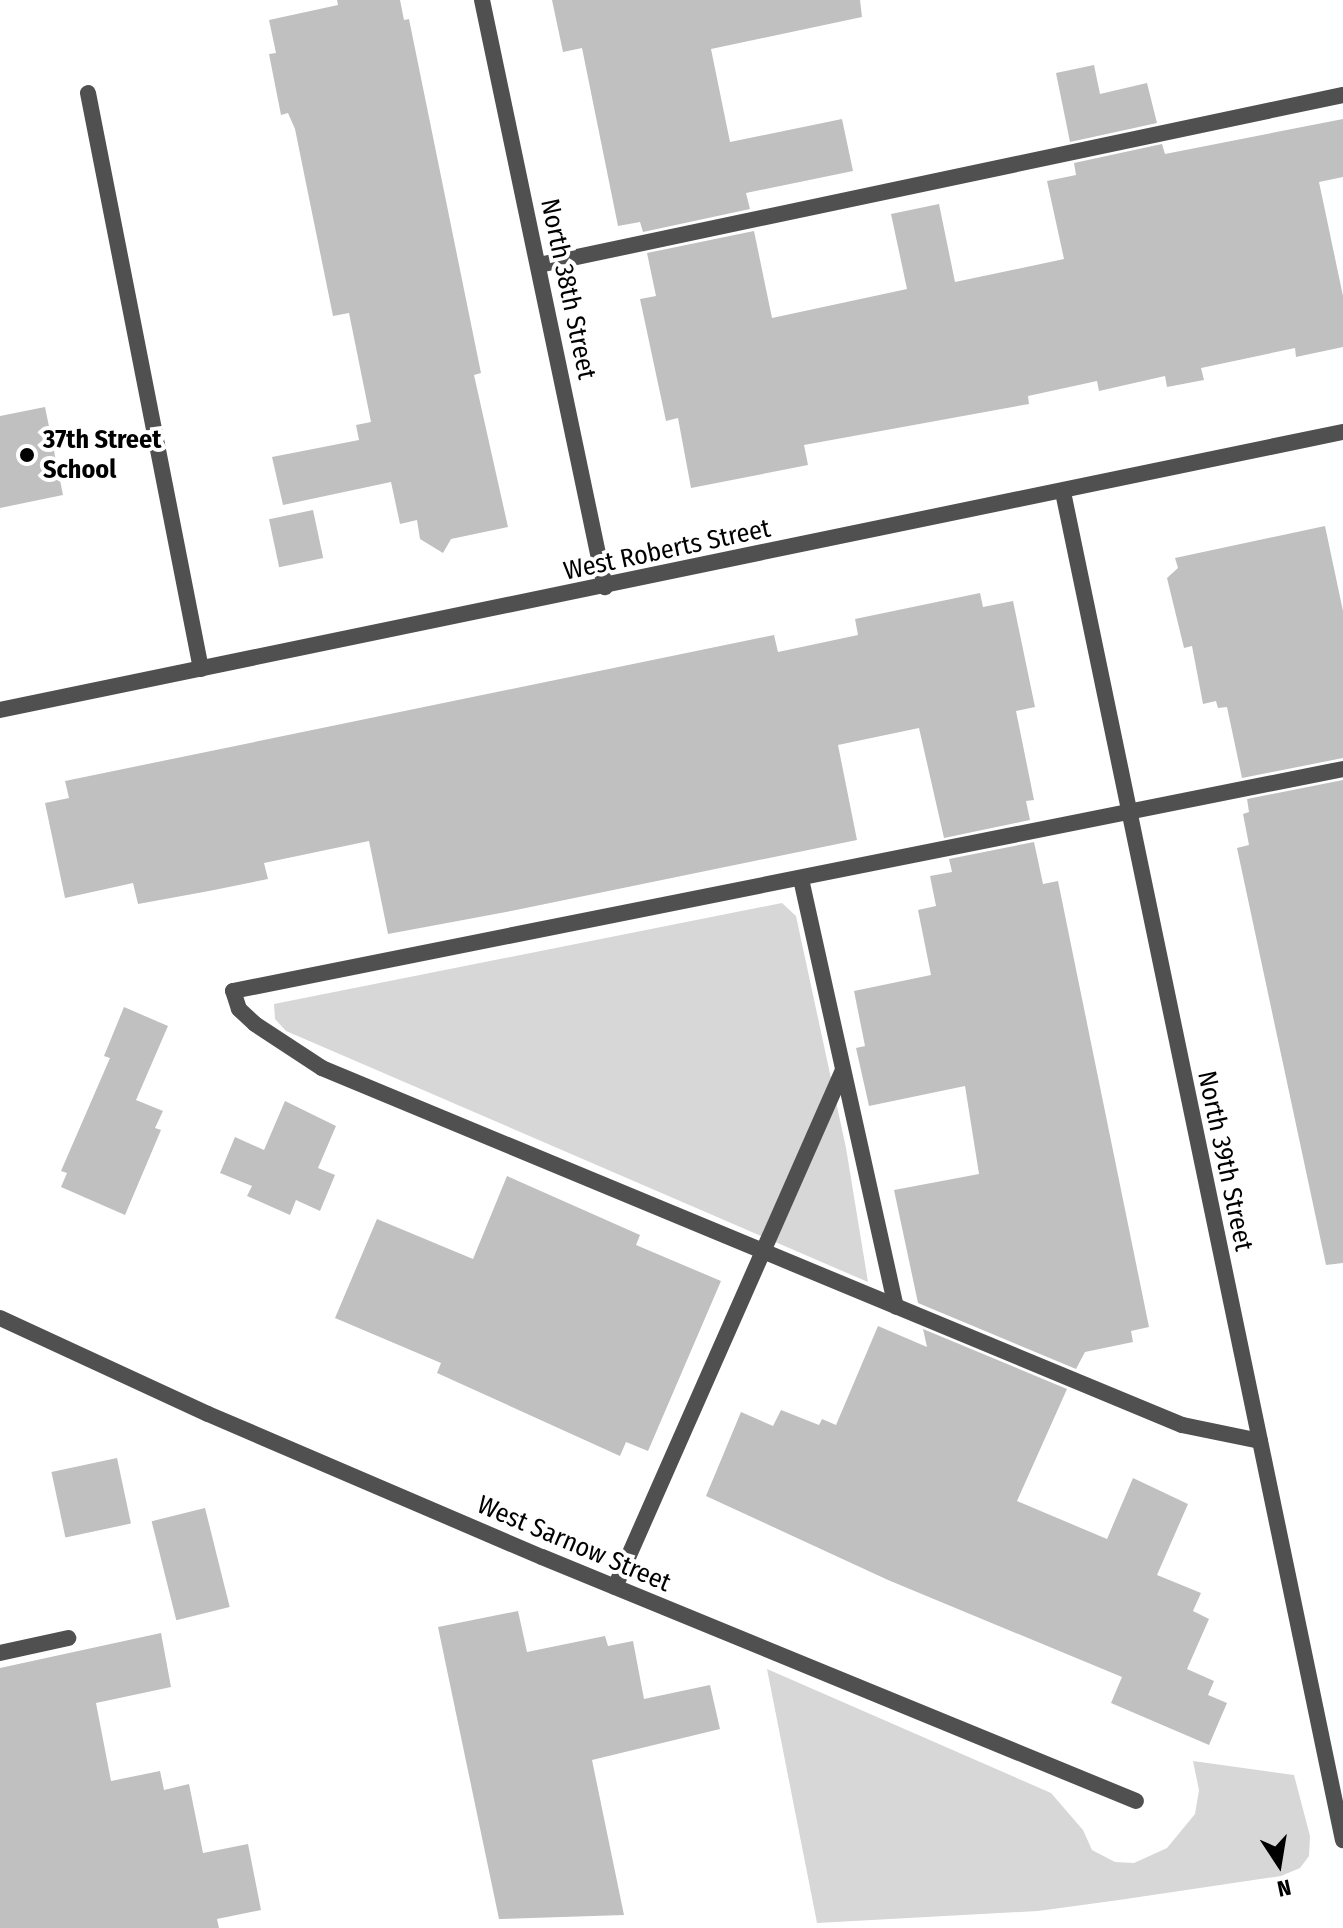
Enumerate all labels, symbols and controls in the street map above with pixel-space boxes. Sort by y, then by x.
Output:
street label: North 38th Street [534,196,602,382]
place label: 37th Street School [43,424,161,486]
marker: 37th Street School [18,446,36,464]
street label: West Roberts Street [561,513,773,587]
street label: North 39th Street [1191,1068,1259,1254]
street label: West Sarnow Street [473,1489,675,1599]
north arrow [1239,1824,1319,1904]
text: N [1275,1873,1293,1903]

